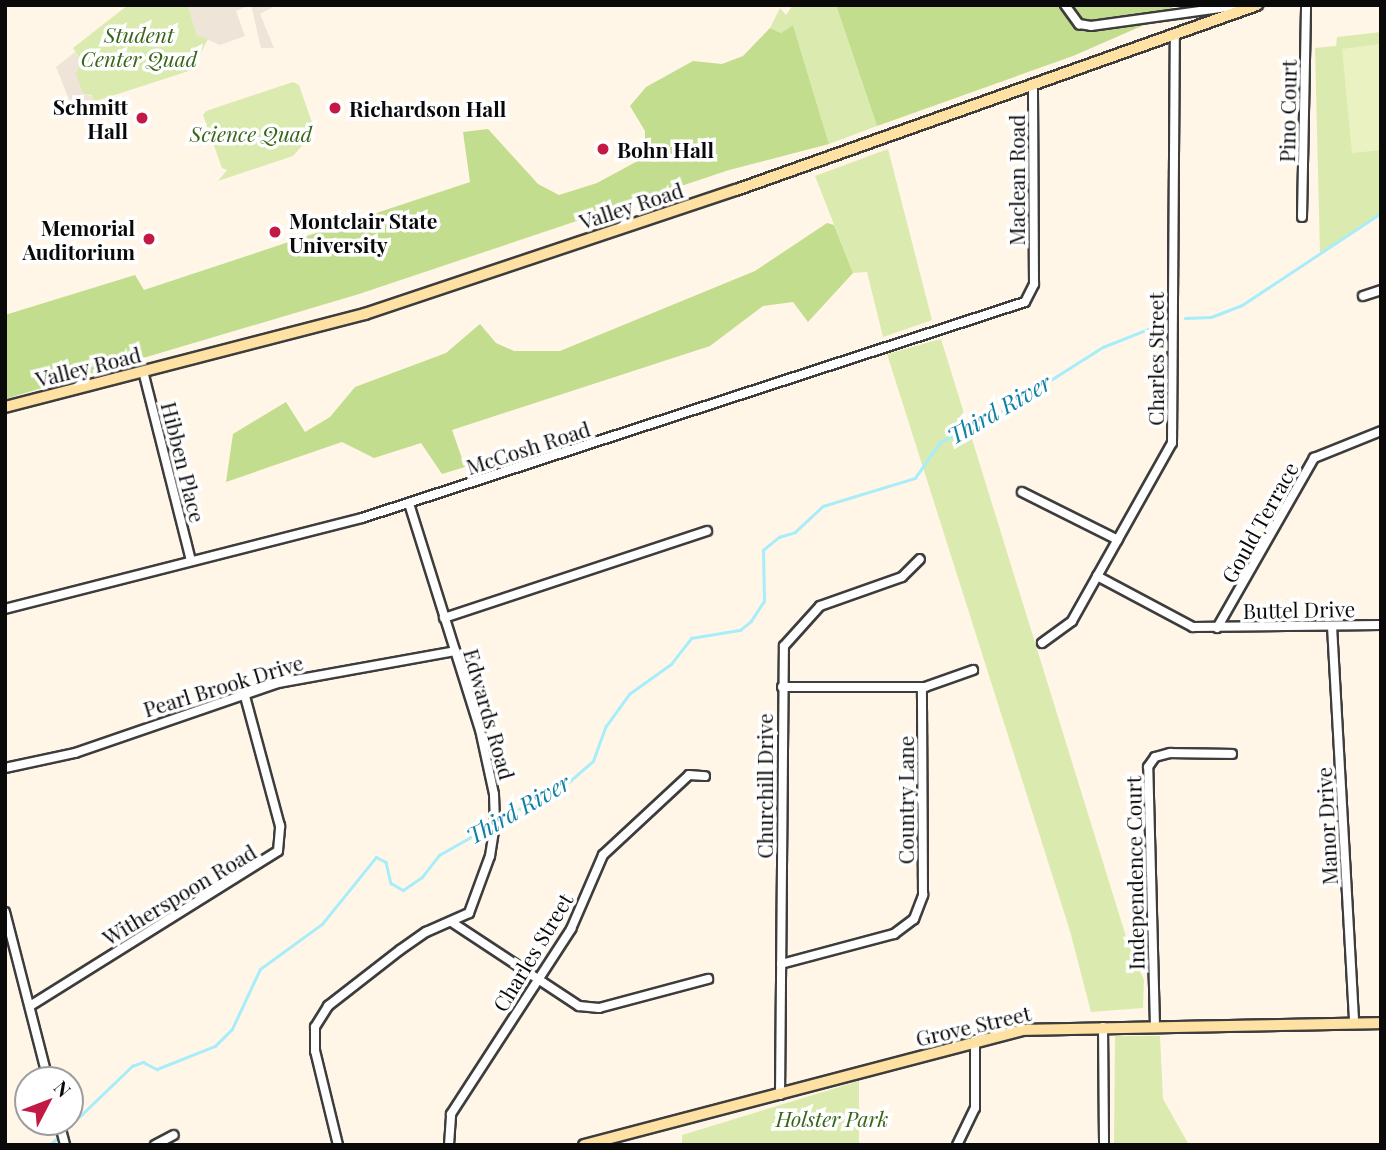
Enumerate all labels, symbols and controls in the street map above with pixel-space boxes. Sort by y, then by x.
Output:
park label: Student Center Quad [81,21,197,71]
street label: Pino Court [1274,59,1300,163]
place label: Schmitt Hall [53,93,128,143]
place label: Richardson Hall [349,95,506,121]
marker: Richardson Hall [327,100,343,116]
marker: Schmitt Hall [134,110,150,126]
street label: Maclean Road [1003,114,1029,246]
park label: Science Quad [190,120,312,146]
place label: Bohn Hall [617,136,714,162]
marker: Bohn Hall [595,141,611,157]
street label: Valley Road [576,176,686,234]
place label: Montclair State University [289,207,438,257]
place label: Memorial Auditorium [22,214,135,264]
marker: Montclair State University [267,224,283,240]
marker: Memorial Auditorium [141,231,157,247]
street label: Charles Street [1142,292,1168,426]
street label: Valley Road [32,341,144,391]
water label: Third River [942,368,1056,450]
street label: Hibben Place [157,399,211,525]
street label: McCosh Road [463,415,593,479]
street label: Gould Terrace [1215,457,1303,587]
street label: Buttel Drive [1243,595,1355,623]
street label: Edwards Road [459,646,521,782]
street label: Pearl Brook Drive [140,649,306,721]
street label: Churchill Drive [751,713,777,859]
street label: Country Lane [892,735,918,865]
street label: Manor Drive [1310,766,1342,886]
water label: Third River [461,768,575,850]
street label: Independence Court [1120,776,1148,970]
street label: Witherspoon Road [98,838,260,950]
street label: Charles Street [487,888,577,1016]
street label: Grove Street [913,1000,1033,1050]
north arrow [14,1066,84,1136]
text: N [49,1074,77,1102]
park label: Holster Park [776,1105,888,1131]

